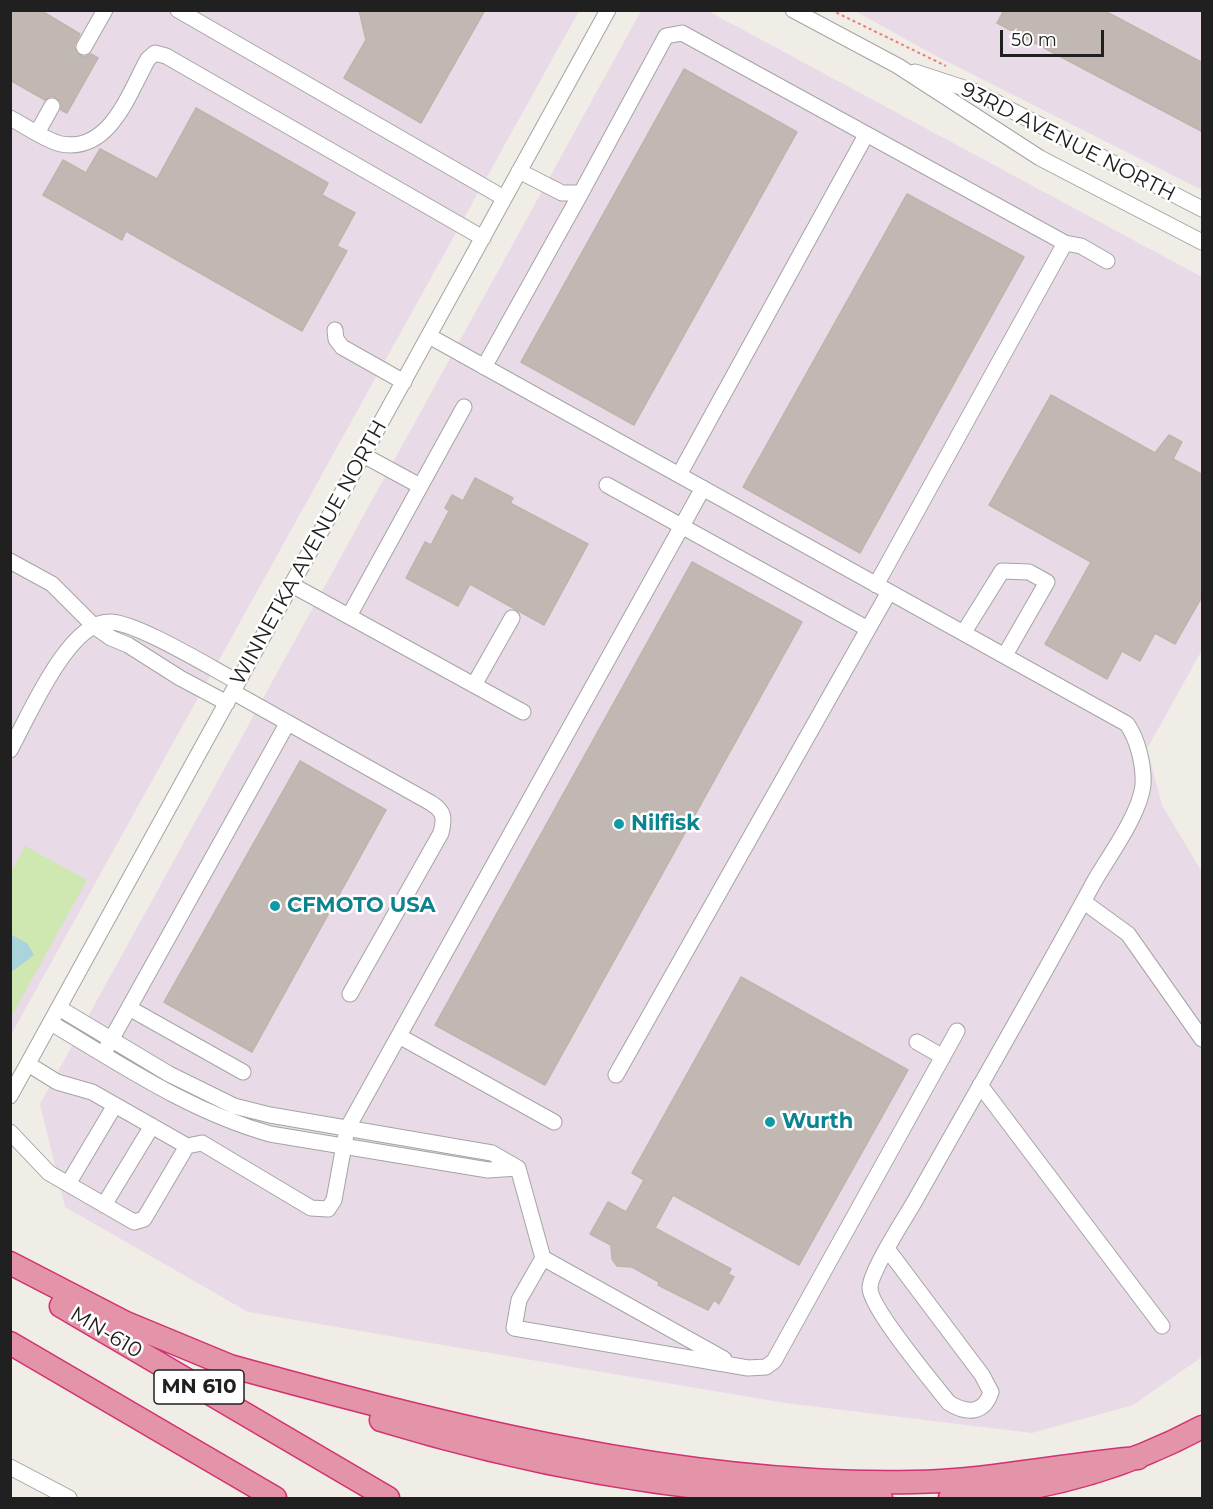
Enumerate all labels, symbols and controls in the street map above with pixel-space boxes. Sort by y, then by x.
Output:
scale bar [1003,18,1106,56]
text: 50 m [1011,29,1057,51]
street label: 93RD AVENUE NORTH [957,77,1179,207]
street label: WINNETKA AVENUE NORTH [225,416,393,690]
place label: Nilfisk [631,811,700,837]
marker: Nilfisk [612,817,626,831]
place label: CFMOTO USA [287,893,436,919]
marker: CFMOTO USA [268,899,282,913]
place label: Wurth [782,1109,853,1135]
marker: Wurth [763,1115,777,1129]
street label: MN-610 [65,1302,147,1364]
road number: MN 610 [154,1370,244,1404]

